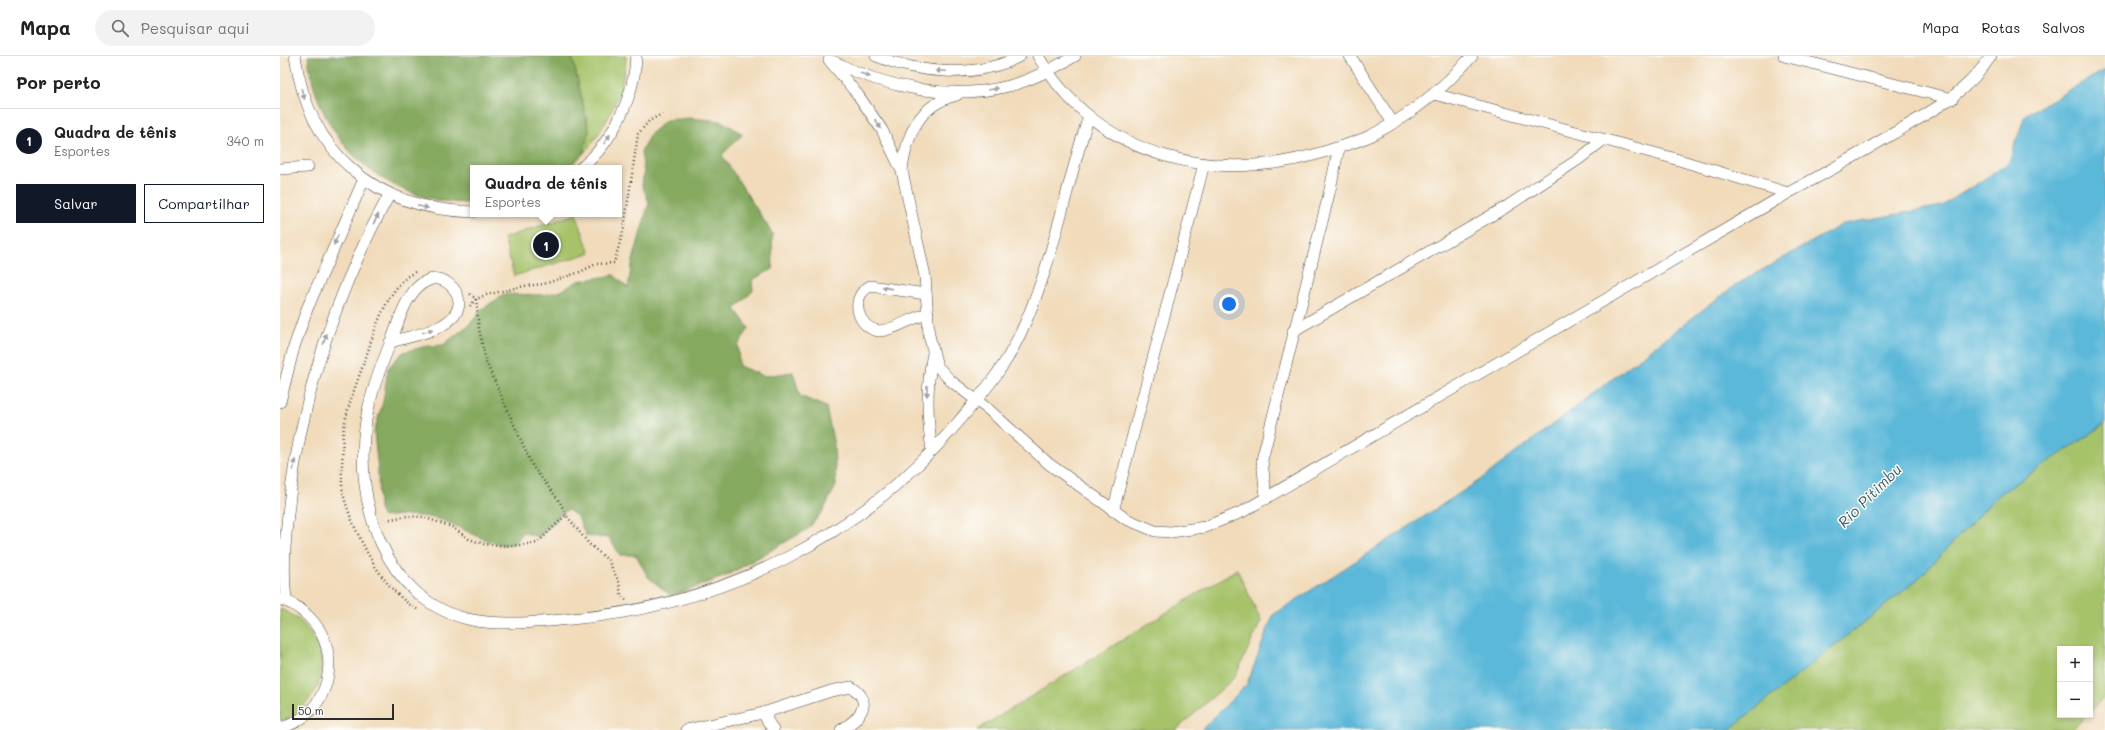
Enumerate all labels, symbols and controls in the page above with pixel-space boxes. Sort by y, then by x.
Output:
search box [95,10,375,46]
text: Mapa [20,15,71,40]
icon: search [109,17,131,39]
text: Pesquisar aqui [141,18,250,38]
text: Mapa [1922,18,1959,37]
text: Rotas [1981,18,2020,37]
text: Salvos [2042,18,2085,37]
one-way arrow [934,68,947,74]
text: Por perto [16,71,100,93]
one-way arrow [859,72,871,78]
one-way arrow [986,86,999,92]
one-way arrow [301,88,307,100]
one-way arrow [874,119,882,129]
text: Quadra de tênis [54,122,176,142]
text: 1 [26,132,32,149]
text: 340 m [226,132,264,149]
one-way arrow [603,133,610,144]
text: Esportes [54,142,110,159]
popup [470,165,622,217]
text: Quadra de tênis [485,173,607,193]
button: Salvar [16,184,136,223]
button: Compartilhar [144,184,264,223]
text: Esportes [485,193,541,210]
one-way arrow [417,204,429,210]
one-way arrow [372,214,379,225]
pin: 1 [533,230,559,260]
one-way arrow [333,234,339,245]
one-way arrow [881,285,893,291]
your location [1219,294,1239,314]
one-way arrow [422,327,434,333]
one-way arrow [323,333,329,345]
one-way arrow [924,385,930,398]
one-way arrow [292,459,298,471]
water label: Rio Pitimbu [1833,459,1906,532]
map controls [2057,646,2093,718]
button: + [2057,646,2093,682]
button: − [2057,682,2093,718]
scale bar [292,702,394,721]
text: 50 m [298,703,324,718]

